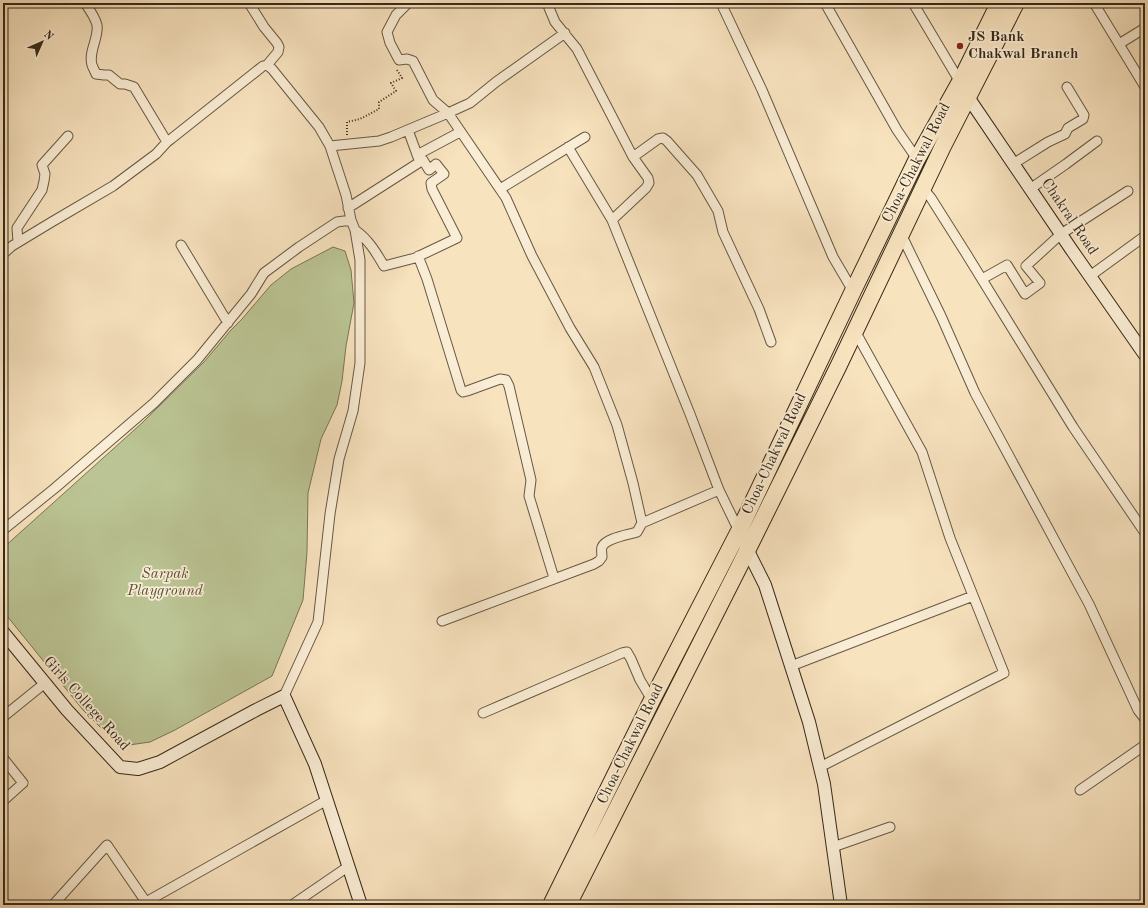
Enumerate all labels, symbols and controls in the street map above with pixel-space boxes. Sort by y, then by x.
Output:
north arrow [22,22,62,62]
text: N [41,29,55,43]
place label: JS Bank Chakwal Branch [968,30,1078,62]
marker: JS Bank Chakwal Branch [955,41,965,51]
street label: Choa-Chakwal Road [880,101,954,225]
street label: Chakral Road [1038,176,1100,258]
street label: Choa-Chakwal Road [740,391,810,517]
park label: Sarpak Playground [126,567,204,599]
street label: Girls College Road [40,654,132,754]
street label: Choa-Chakwal Road [595,681,667,807]

